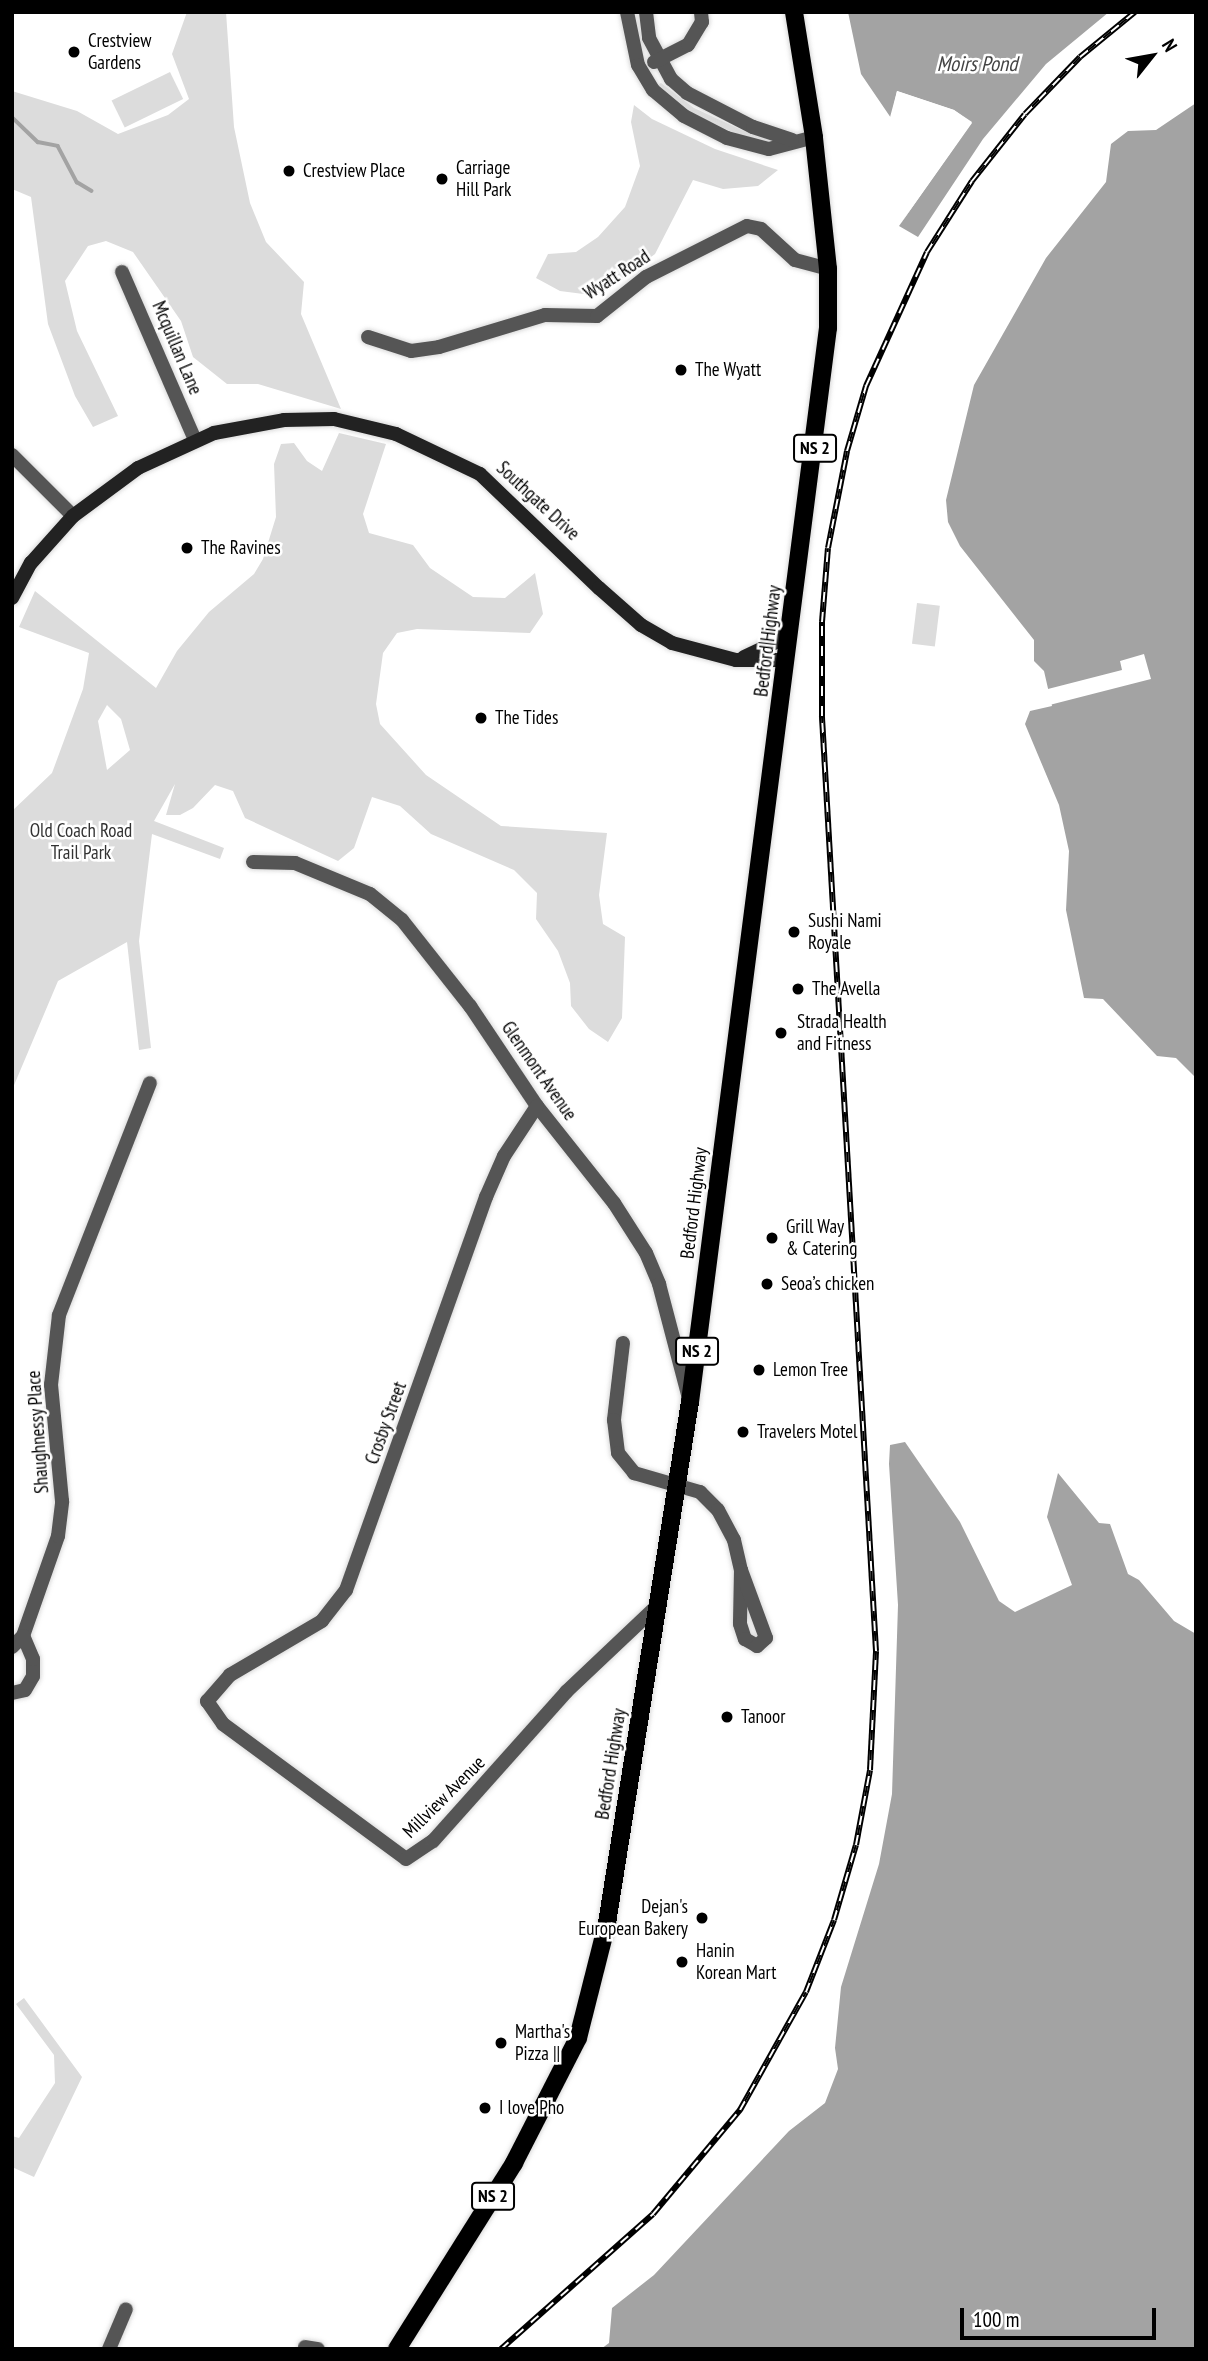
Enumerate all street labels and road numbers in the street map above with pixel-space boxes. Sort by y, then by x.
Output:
street label: Wyatt Road [580,245,654,305]
street label: Mcquillan Lane [147,298,207,398]
road number: NS 2 [792,434,838,462]
street label: Southgate Drive [492,457,584,545]
street label: Bedford Highway [750,584,786,698]
street label: Glenmont Avenue [496,1017,582,1125]
street label: Bedford Highway [676,1146,712,1260]
road number: NS 2 [674,1336,720,1366]
street label: Shaughnessy Place [22,1369,54,1495]
street label: Crosby Street [360,1378,412,1468]
street label: Bedford Highway [591,1707,631,1821]
street label: Millview Avenue [398,1751,490,1843]
road number: NS 2 [470,2182,516,2210]

